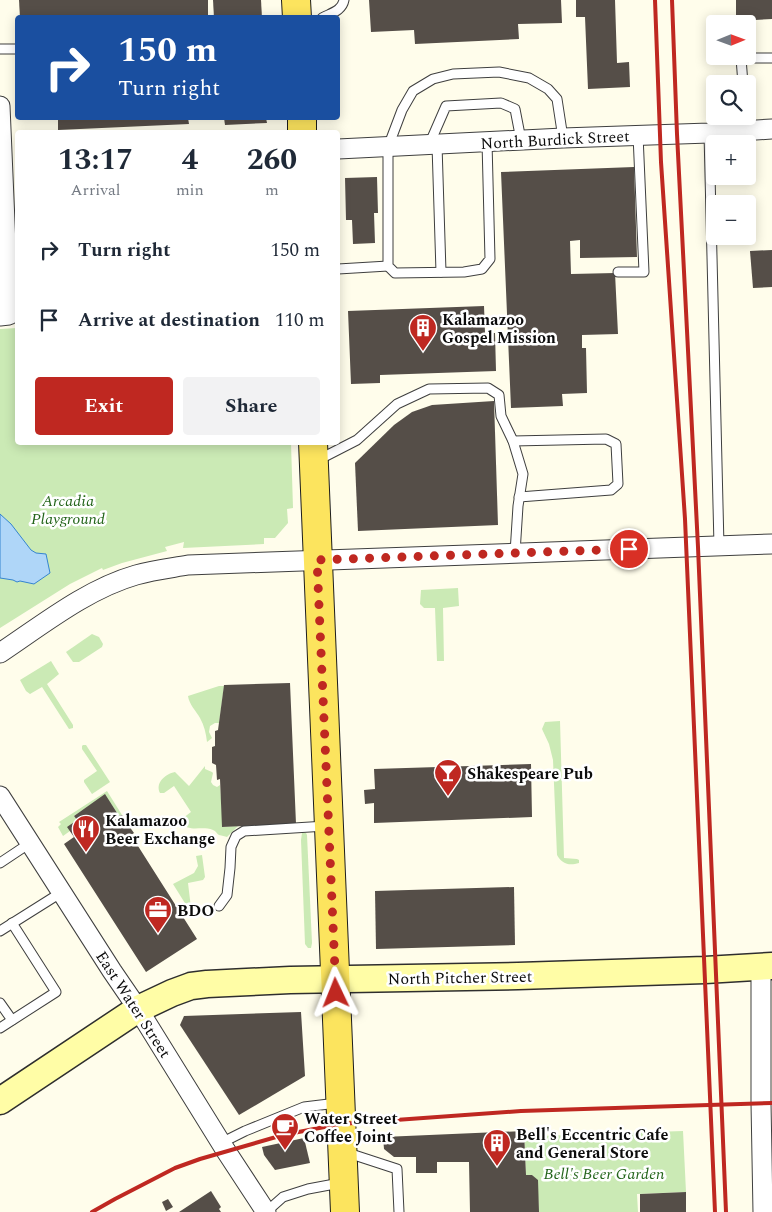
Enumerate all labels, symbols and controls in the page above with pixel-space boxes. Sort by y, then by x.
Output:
north arrow [706,15,756,65]
map controls [706,15,756,245]
text: 150 m [118,24,217,77]
icon: right [35,35,100,100]
text: Turn right [118,72,220,105]
button: search [706,75,756,125]
street label: North Burdick Street [480,124,630,156]
button: + [706,135,756,185]
text: 13:17 [58,137,133,183]
text: 4 [181,137,198,183]
text: 260 [247,137,297,183]
text: Arrival [71,178,120,202]
text: min [176,178,204,202]
text: m [265,178,279,202]
button: − [706,195,756,245]
icon: right [35,236,63,264]
text: Turn right [78,236,171,265]
text: 150 m [270,236,320,265]
icon: arrive [35,306,63,334]
text: Arrive at destination [78,306,260,335]
text: 110 m [275,306,325,335]
place label: Kalamazoo Gospel Mission [442,308,556,350]
building icon: Kalamazoo Gospel Mission [408,313,438,352]
button: Exit [35,377,173,435]
button: Share [183,377,320,435]
park label: Arcadia Playground [31,489,105,531]
pin [608,528,650,570]
icon: arrive [615,535,643,563]
bar icon: Shakespeare Pub [433,758,463,797]
place label: Shakespeare Pub [467,762,593,786]
place label: Kalamazoo Beer Exchange [105,809,215,851]
restaurant icon: Kalamazoo Beer Exchange [71,814,101,853]
office icon: BDO [143,895,173,934]
place label: BDO [177,899,214,923]
street label: East Water Street [89,946,177,1063]
street label: North Pitcher Street [387,965,533,991]
position arrow [309,966,361,1018]
place label: Water Street Coffee Joint [304,1107,398,1149]
cafe icon: Water Street Coffee Joint [270,1112,300,1151]
place label: Bell's Eccentric Cafe and General Store [516,1123,668,1165]
building icon: Bell's Eccentric Cafe and General Store [482,1128,512,1167]
park label: Bell's Beer Garden [544,1162,665,1186]

